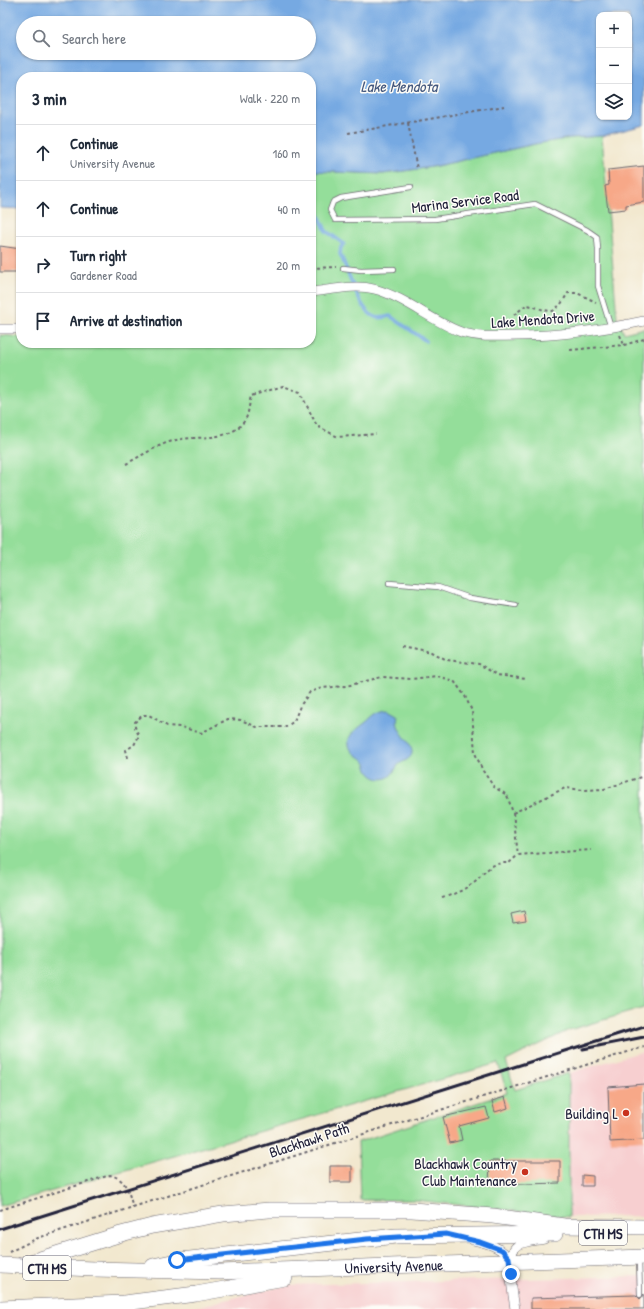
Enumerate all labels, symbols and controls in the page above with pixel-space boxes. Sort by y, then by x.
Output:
map controls [596,12,632,120]
button: + [596,12,632,48]
search box [16,16,316,60]
icon: search [30,27,52,49]
text: Search here [62,28,126,49]
button: − [596,48,632,84]
water label: Lake Mendota [361,75,439,97]
button: layers [596,84,632,120]
text: 3 min [32,87,67,110]
text: Walk · 220 m [240,89,300,107]
text: Continue [70,133,118,154]
icon: ahead [32,142,54,164]
text: 160 m [272,144,300,162]
text: University Avenue [70,154,155,172]
street label: Marina Service Road [410,184,520,218]
icon: ahead [32,198,54,220]
text: Continue [70,198,118,219]
text: 40 m [277,200,300,218]
text: Turn right [70,245,126,266]
icon: right [32,254,54,276]
text: 20 m [276,256,300,274]
text: Gardener Road [70,266,137,284]
street label: Lake Mendota Drive [491,305,595,333]
icon: arrive [32,310,54,332]
text: Arrive at destination [70,310,182,331]
place label: Building L [565,1103,618,1124]
marker: Building L [621,1108,631,1118]
street label: Blackhawk Path [266,1117,352,1163]
place label: Blackhawk Country Club Maintenance [414,1153,517,1191]
marker: Blackhawk Country Club Maintenance [520,1167,530,1177]
road number: CTH MS [579,1221,627,1245]
route start [168,1251,186,1269]
street label: University Avenue [344,1254,443,1278]
road number: CTH MS [23,1256,71,1280]
route end [502,1265,520,1283]

